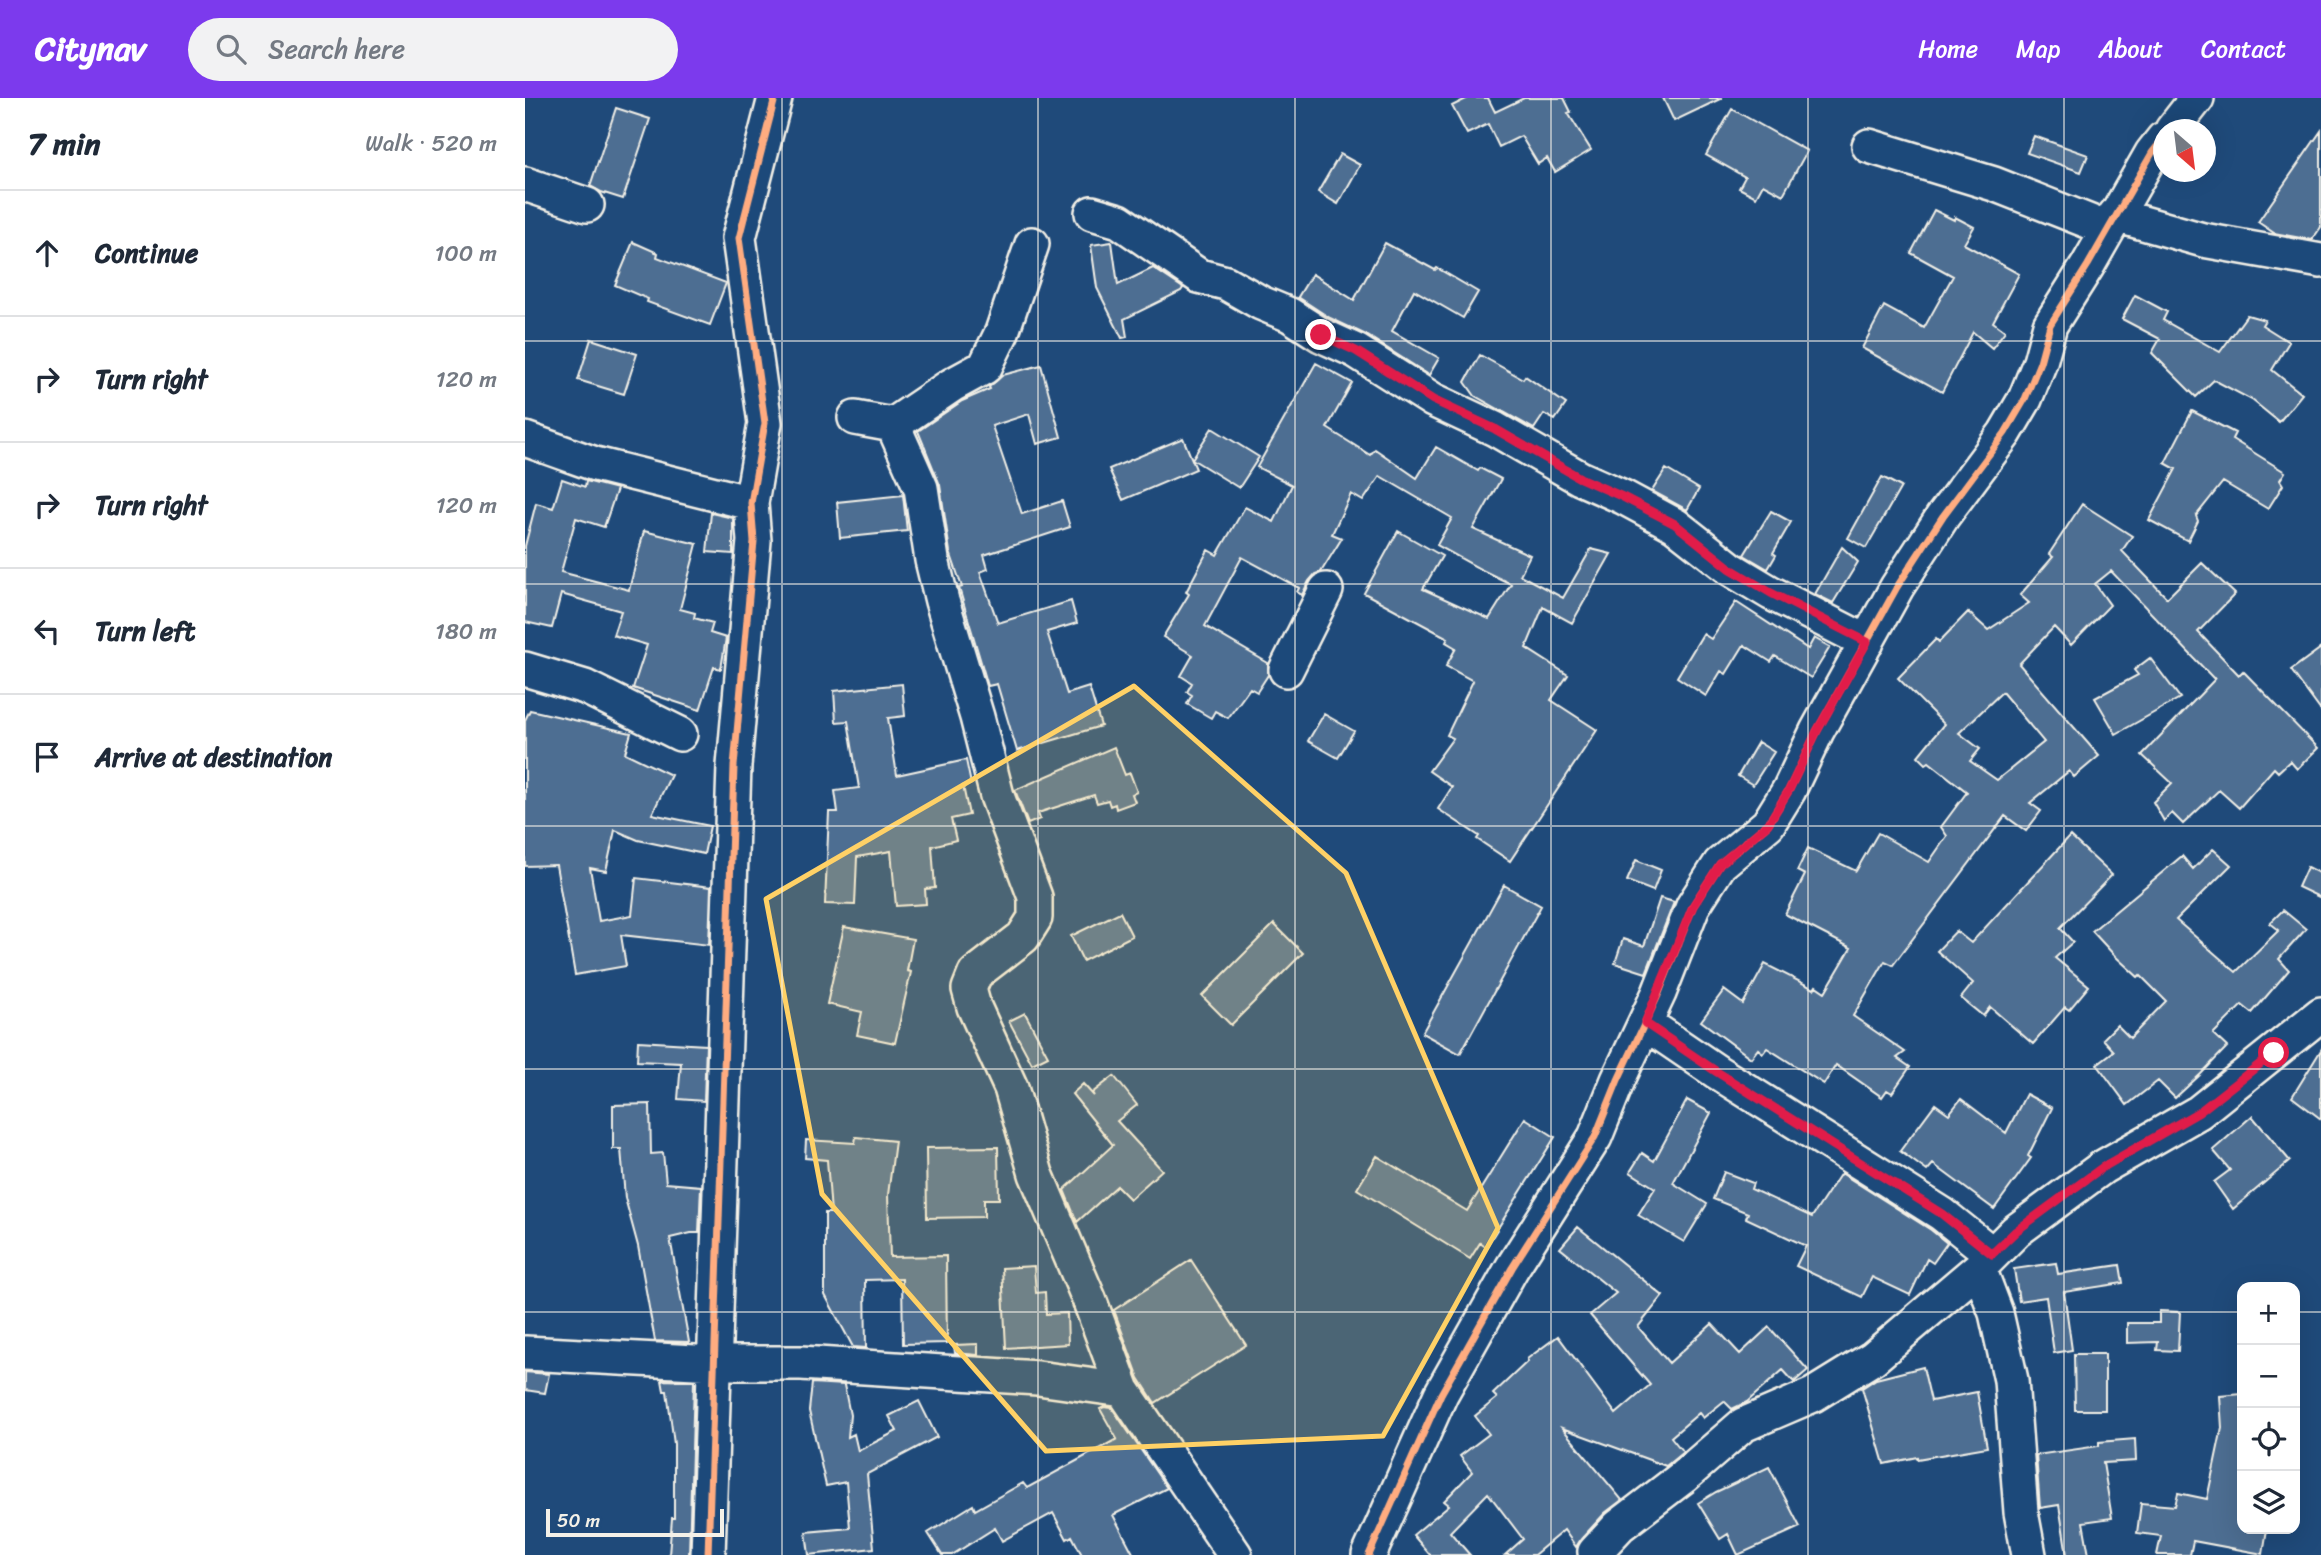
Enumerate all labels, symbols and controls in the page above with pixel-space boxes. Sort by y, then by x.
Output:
search box [188,18,678,81]
text: Citynav [35,20,146,78]
text: Search here [268,26,405,72]
text: Home [1918,28,1978,70]
text: Map [2016,28,2060,70]
text: About [2098,28,2163,70]
text: Contact [2201,28,2286,70]
icon: search [212,30,250,68]
text: 7 min [28,117,100,171]
north arrow [2153,119,2216,182]
text: Walk · 520 m [365,123,497,164]
text: Continue [95,230,198,276]
text: 100 m [434,233,497,274]
icon: ahead [28,234,66,272]
route end [1305,319,1336,350]
text: Turn right [95,356,208,402]
text: 120 m [436,359,497,400]
icon: right [28,360,66,398]
text: Turn right [95,482,208,528]
text: 120 m [436,485,497,526]
icon: right [28,486,66,524]
text: Turn left [95,608,195,654]
text: 180 m [435,611,497,652]
icon: left [28,612,66,650]
text: Arrive at destination [95,734,332,780]
icon: arrive [28,738,66,776]
route start [2258,1037,2289,1068]
map controls [2237,1282,2300,1534]
button: + [2237,1282,2300,1345]
button: − [2237,1345,2300,1408]
button: locate [2237,1408,2300,1471]
button: layers [2237,1471,2300,1534]
text: 50 m [557,1504,600,1537]
scale bar [546,1506,725,1538]

